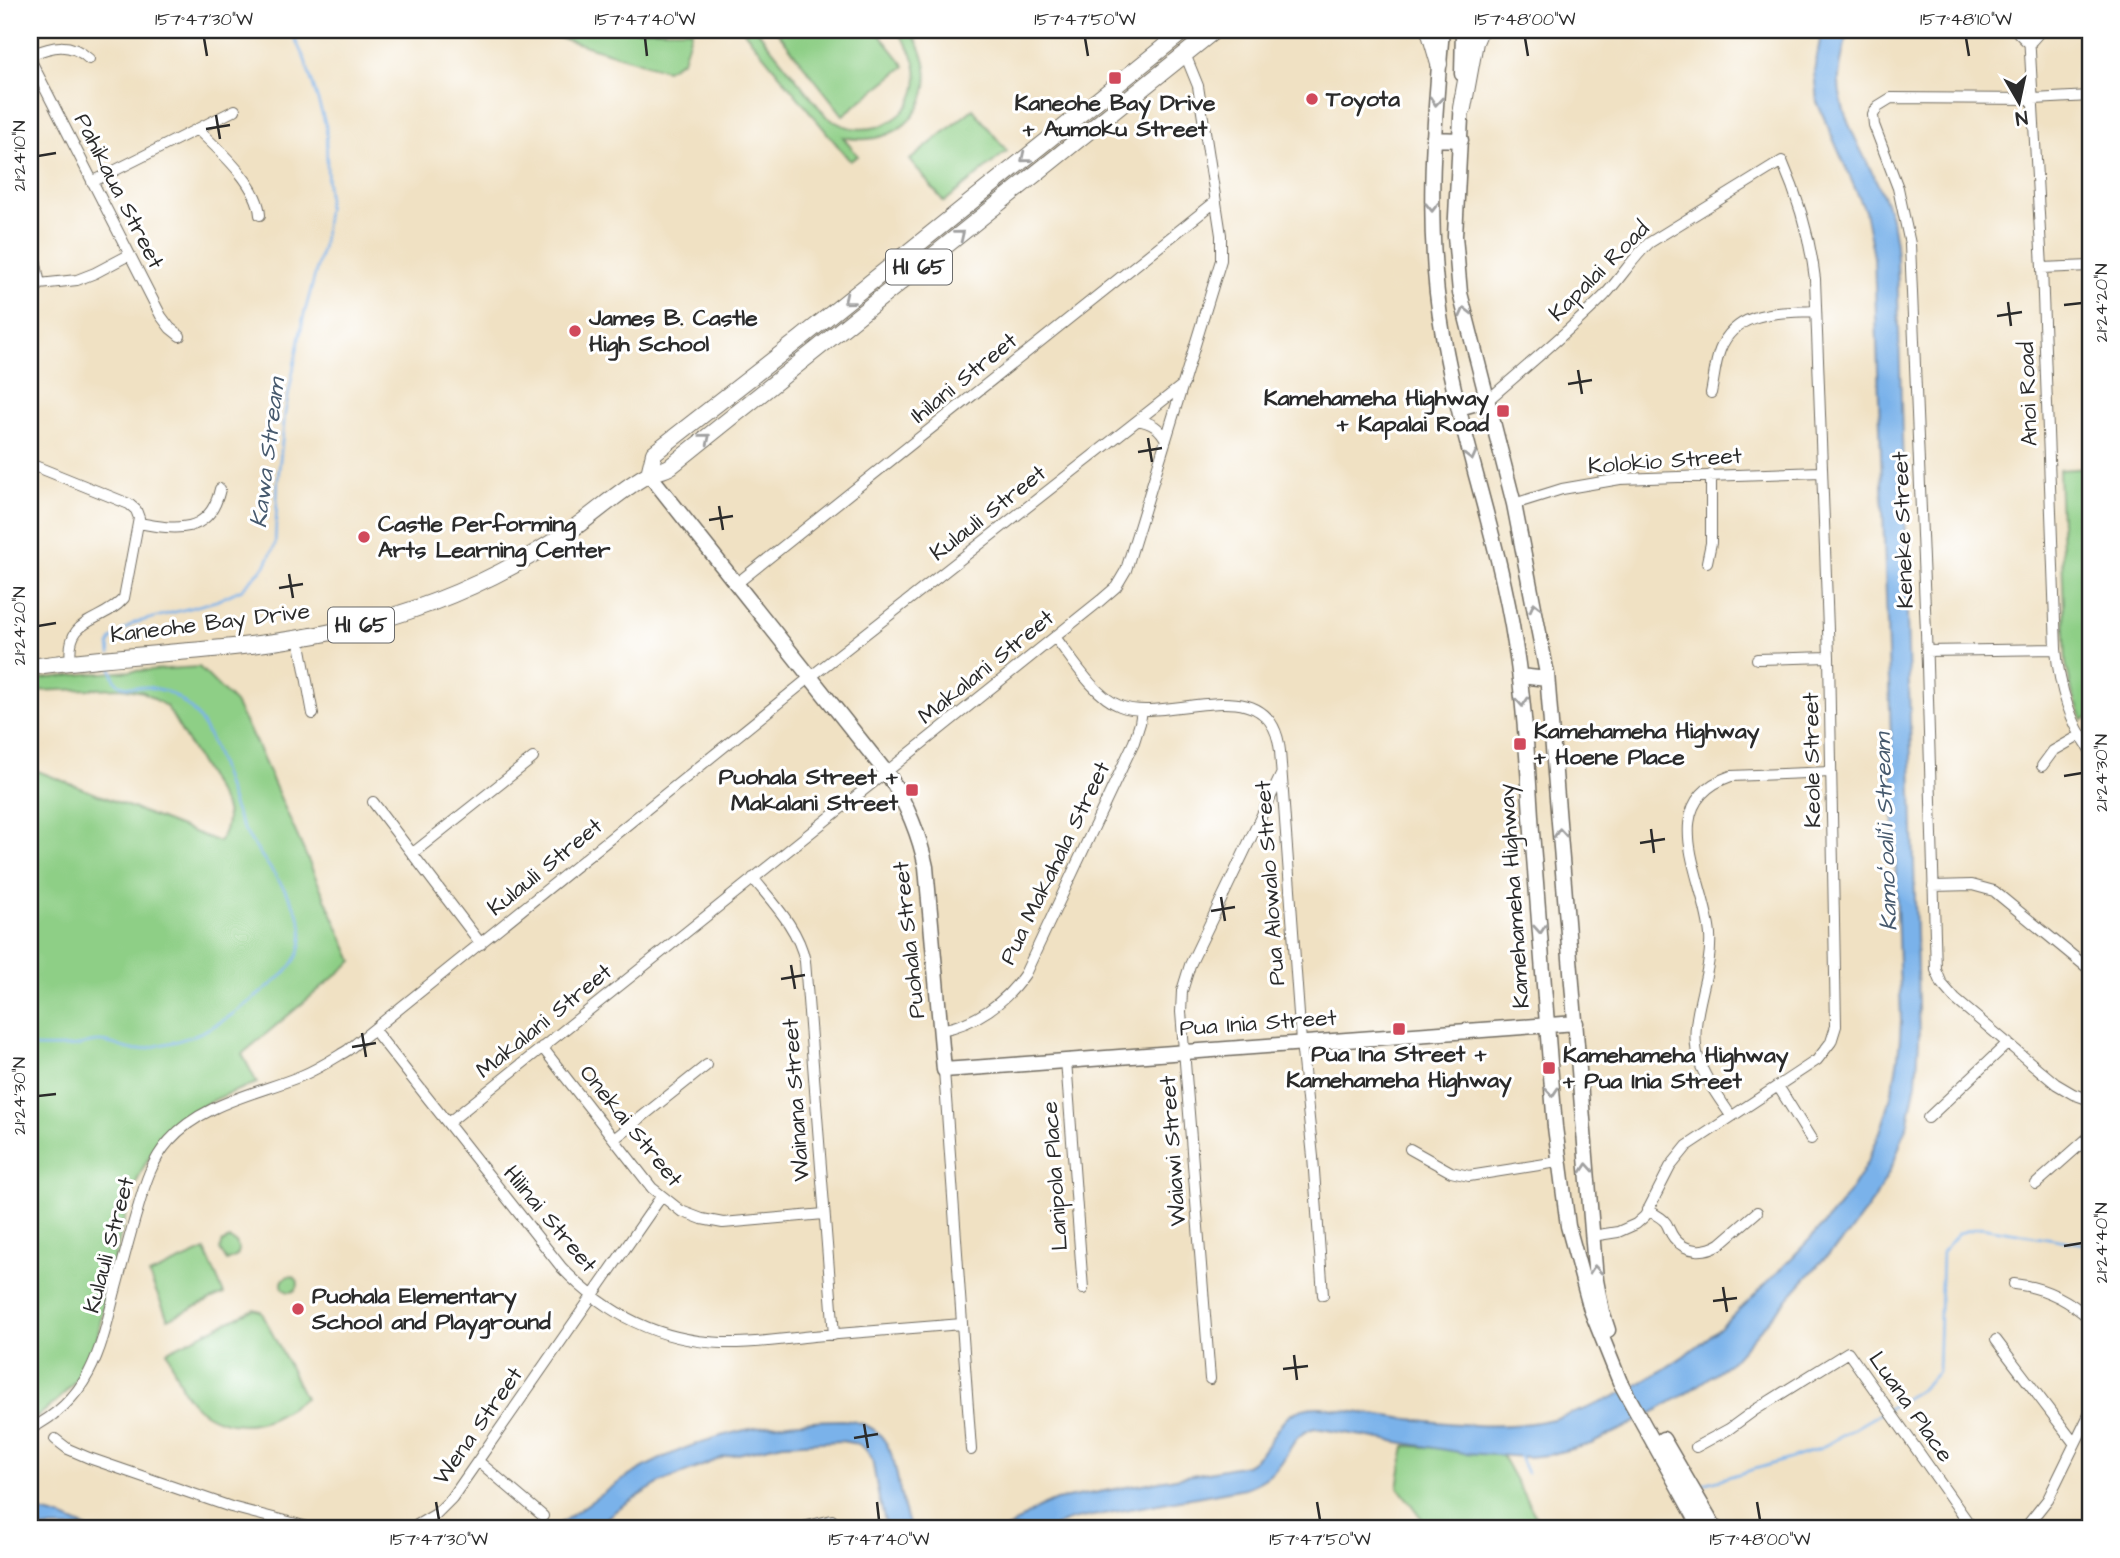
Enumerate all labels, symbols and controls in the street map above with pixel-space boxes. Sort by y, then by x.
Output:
text: 157°47'30"W [155,7,253,32]
text: 157°47'40"W [594,7,696,32]
text: 157°47'50"W [1034,7,1136,32]
text: 157°48'00"W [1475,7,1575,32]
text: 157°48'10"W [1920,7,2012,32]
north arrow [1983,66,2054,136]
marker: Kaneohe Bay Drive + Aumoku Street [1107,70,1123,86]
place label: Toyota [1325,83,1400,117]
place label: Kaneohe Bay Drive + Aumoku Street [1015,87,1216,145]
marker: Toyota [1304,91,1320,107]
one-way arrow [1429,96,1444,107]
text: N [2013,103,2029,132]
street label: Pahikaua Street [66,108,172,275]
text: 21°24'10"N [7,120,32,192]
one-way arrow [1021,149,1033,162]
one-way arrow [1424,202,1439,213]
street label: Kapalai Road [1541,213,1657,329]
one-way arrow [952,230,964,243]
road number: HI 65 [886,250,952,284]
text: 21°24'20"N [2089,263,2114,343]
one-way arrow [844,292,856,305]
place label: James B. Castle High School [588,302,758,361]
one-way arrow [1459,306,1473,318]
marker: James B. Castle High School [567,323,583,339]
street label: Ihilani Street [904,325,1025,431]
street label: Anoi Road [2010,341,2046,447]
water label: Kawa Stream [242,374,294,530]
place label: Kamehameha Highway + Kapalai Road [1264,382,1489,440]
marker: Kamehameha Highway + Kapalai Road [1495,403,1511,419]
one-way arrow [698,434,710,447]
street label: Kolokio Street [1587,440,1744,482]
one-way arrow [1463,449,1477,461]
street label: Keneke Street [1884,450,1922,609]
street label: Kulauli Street [923,457,1054,569]
place label: Castle Performing Arts Learning Center [378,508,611,567]
marker: Castle Performing Arts Learning Center [356,529,372,545]
text: 21°24'20"N [7,586,32,666]
street label: Kaneohe Bay Drive [108,595,312,652]
one-way arrow [1528,601,1543,613]
street label: Makalani Street [911,602,1062,732]
road number: HI 65 [328,608,394,642]
street label: Keole Street [1795,691,1829,828]
one-way arrow [1515,697,1530,708]
place label: Kamehameha Highway + Hoene Place [1533,715,1760,773]
water label: Kamoʻoaliʻi Stream [1865,730,1906,932]
text: 21°24'30"N [2089,734,2114,812]
marker: Kamehameha Highway + Hoene Place [1512,736,1528,752]
street label: Pua Makahala Street [992,755,1118,970]
place label: Puohala Street + Makalani Street [719,761,899,819]
street label: Pua Alowalo Street [1247,779,1293,987]
marker: Puohala Street + Makalani Street [904,782,920,798]
street label: Kamehameha Highway [1490,782,1539,1009]
street label: Kulauli Street [481,810,610,923]
one-way arrow [1553,827,1568,838]
street label: Puohala Street [885,859,933,1020]
one-way arrow [1532,923,1547,934]
street label: Makalani Street [469,956,620,1086]
street label: Pua Inia Street [1178,1001,1338,1044]
street label: Wainana Street [774,1017,818,1183]
marker: Pua Ina Street + Kamehameha Highway [1391,1021,1407,1037]
place label: Pua Ina Street + Kamehameha Highway [1286,1038,1512,1098]
place label: Kamehameha Highway + Pua Inia Street [1562,1039,1789,1097]
text: 21°24'30"N [7,1057,32,1135]
street label: Onekai Street [572,1058,691,1194]
marker: Kamehameha Highway + Pua Inia Street [1541,1060,1557,1076]
street label: Waiawi Street [1152,1074,1194,1227]
one-way arrow [1544,1087,1559,1098]
street label: Lanipola Place [1034,1100,1076,1252]
street label: Hilinai Street [496,1158,605,1280]
one-way arrow [1580,1162,1595,1173]
street label: Kulauli Street [75,1173,143,1317]
text: 21°24'40"N [2089,1202,2114,1284]
one-way arrow [1588,1264,1603,1275]
place label: Puohala Elementary School and Playground [311,1280,551,1340]
marker: Puohala Elementary School and Playground [290,1301,306,1317]
street label: Luana Place [1861,1345,1961,1469]
street label: Wena Street [425,1360,531,1491]
text: 157°47'30"W [390,1527,488,1552]
text: 157°47'40"W [828,1527,930,1552]
text: 157°47'50"W [1269,1527,1371,1552]
text: 157°48'00"W [1710,1527,1810,1552]

